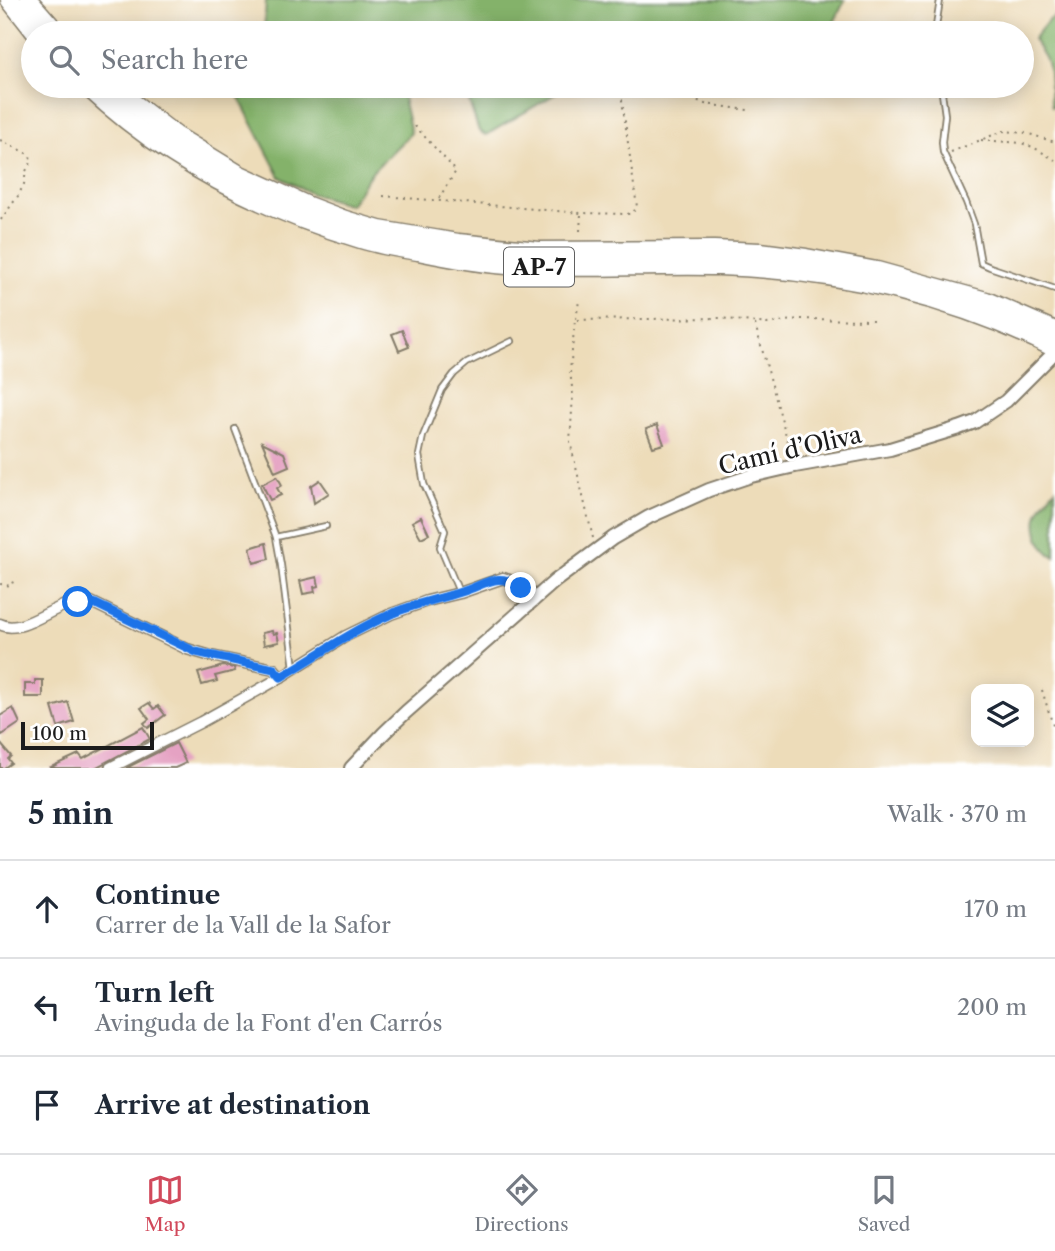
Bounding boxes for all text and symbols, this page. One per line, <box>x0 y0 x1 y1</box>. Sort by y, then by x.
search box <box>21 21 1034 98</box>
icon: search <box>45 41 83 79</box>
text: Search here <box>101 44 248 76</box>
road number: AP-7 <box>504 248 574 286</box>
street label: Camí d’Oliva <box>715 419 865 481</box>
route end <box>505 572 536 603</box>
route start <box>62 586 93 617</box>
map controls <box>971 684 1034 747</box>
button: layers <box>971 684 1034 747</box>
scale bar <box>21 719 154 751</box>
text: 100 m <box>32 722 87 745</box>
text: 5 min <box>28 795 113 832</box>
text: Walk · 370 m <box>887 800 1027 828</box>
text: Continue <box>95 879 220 911</box>
icon: ahead <box>28 890 66 928</box>
text: 170 m <box>964 895 1027 923</box>
text: Carrer de la Vall de la Safor <box>95 911 391 939</box>
text: Turn left <box>95 977 214 1009</box>
icon: left <box>28 988 66 1026</box>
text: 200 m <box>957 993 1027 1021</box>
text: Avinguda de la Font d'en Carrós <box>95 1009 442 1037</box>
icon: arrive <box>28 1086 66 1124</box>
text: Arrive at destination <box>95 1089 370 1121</box>
tab: Map <box>145 1171 185 1236</box>
tab: Directions <box>475 1171 568 1236</box>
tab: Saved <box>858 1171 910 1236</box>

